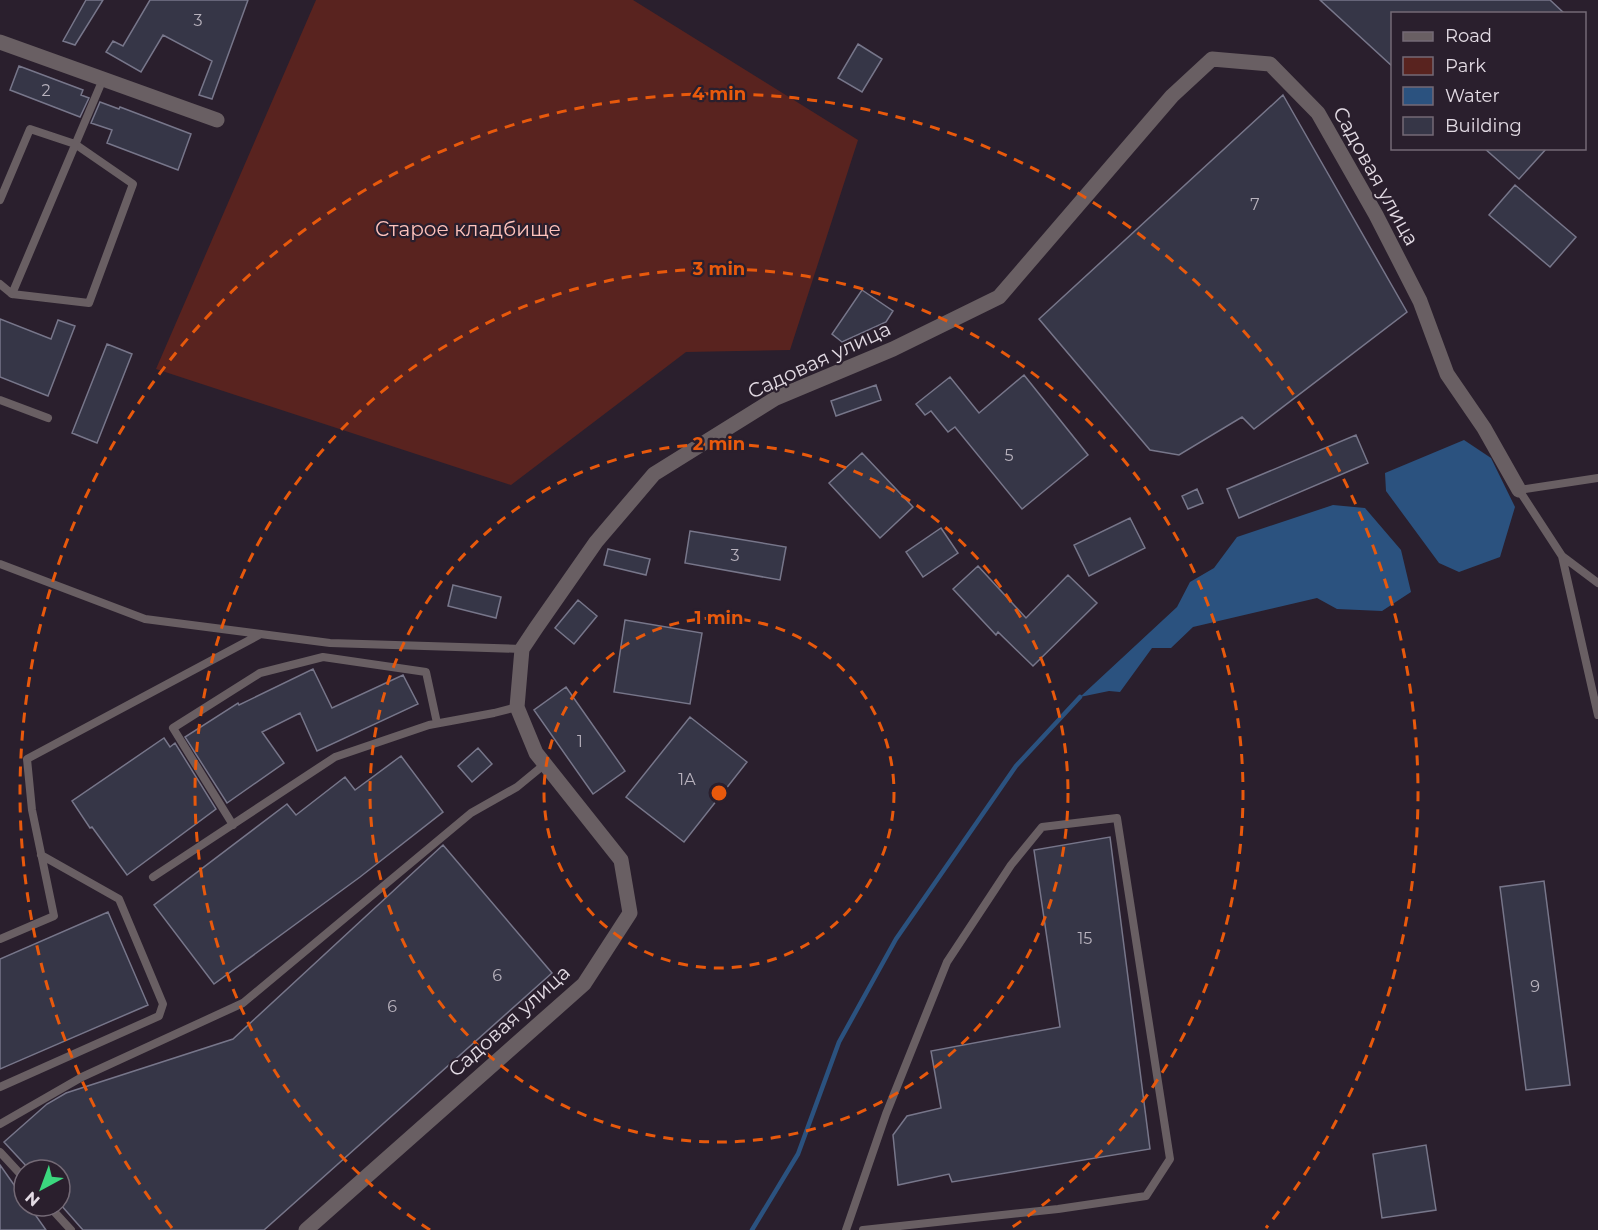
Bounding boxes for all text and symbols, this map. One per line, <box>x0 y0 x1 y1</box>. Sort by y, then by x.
house number: 3 <box>193 11 203 30</box>
legend <box>1391 12 1586 150</box>
text: Road <box>1445 25 1492 47</box>
text: Park <box>1445 55 1486 77</box>
house number: 2 <box>41 81 51 100</box>
text: 4 min <box>692 83 746 105</box>
text: Water <box>1445 85 1500 107</box>
street label: Садовая улица <box>1328 102 1424 250</box>
text: Building <box>1445 115 1522 137</box>
house number: 7 <box>1250 195 1260 214</box>
park label: Старое кладбище <box>375 217 561 241</box>
text: 3 min <box>692 258 745 280</box>
street label: Садовая улица <box>744 316 894 404</box>
text: 2 min <box>693 433 745 455</box>
house number: 5 <box>1004 446 1014 465</box>
house number: 3 <box>730 546 740 565</box>
text: 1 min <box>695 607 743 629</box>
house number: 1 <box>577 732 583 751</box>
house number: 1А <box>678 770 696 789</box>
centre of rings <box>709 783 729 803</box>
house number: 15 <box>1078 929 1092 948</box>
street label: Садовая улица <box>443 960 575 1082</box>
house number: 6 <box>492 966 502 985</box>
house number: 9 <box>1530 977 1540 996</box>
house number: 6 <box>387 997 397 1016</box>
north arrow <box>12 1158 72 1218</box>
text: N <box>21 1188 44 1210</box>

